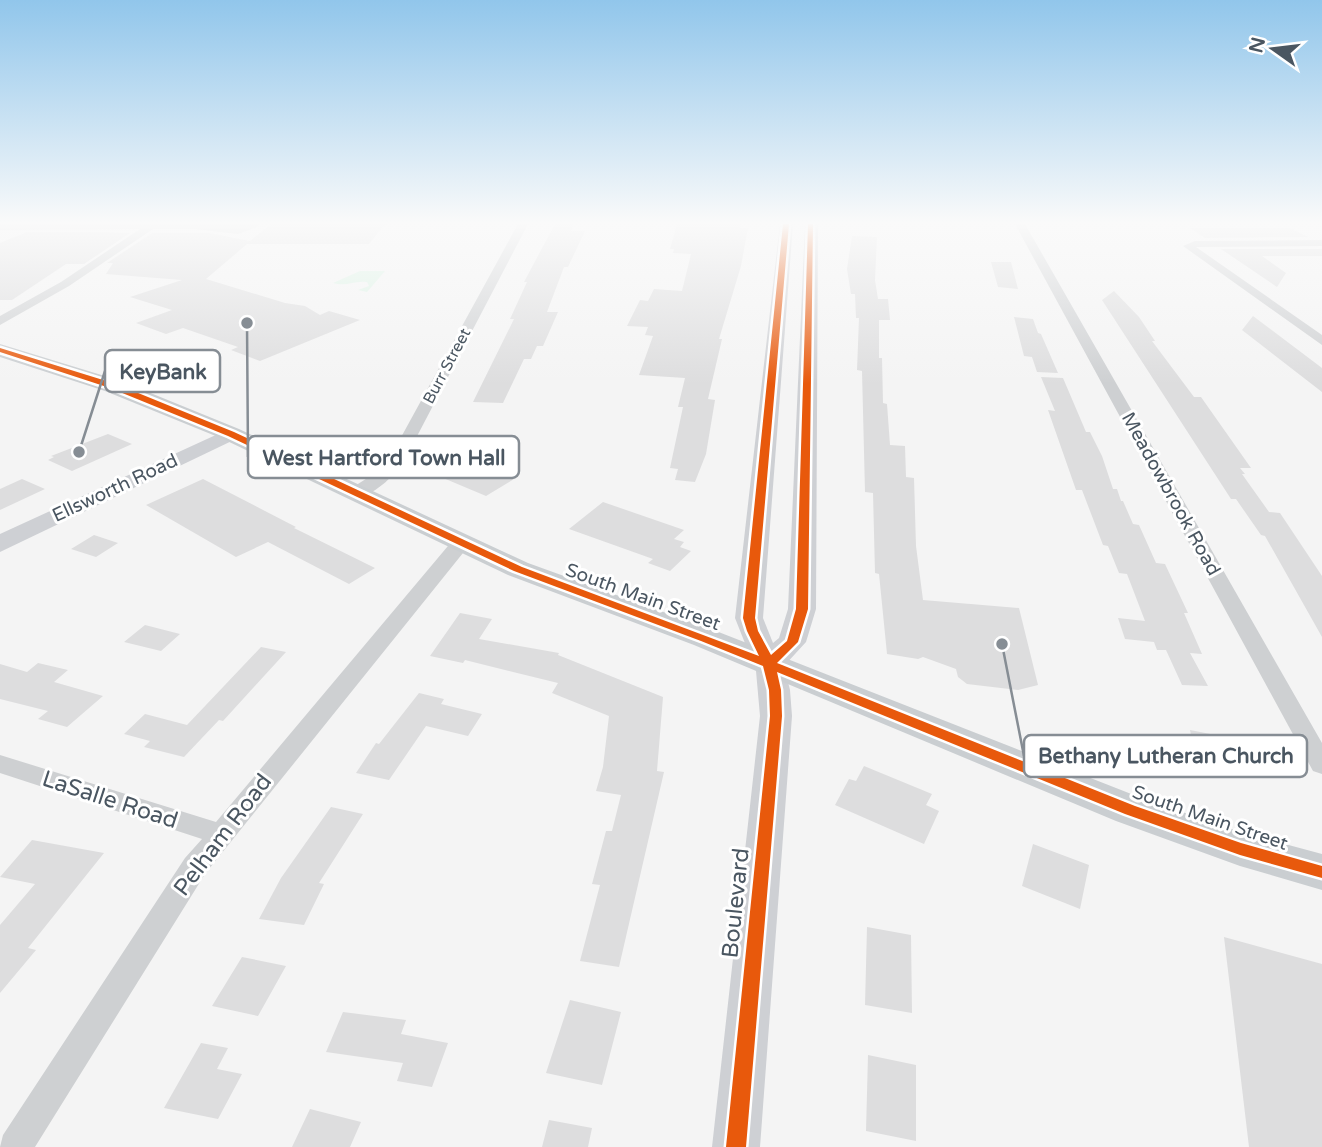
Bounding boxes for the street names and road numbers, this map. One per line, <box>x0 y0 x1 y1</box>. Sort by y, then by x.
street label: Burr Street <box>419 325 475 407</box>
street label: Meadowbrook Road <box>1117 409 1225 579</box>
street label: Ellsworth Road <box>49 449 181 527</box>
street label: South Main Street <box>563 559 723 635</box>
street label: LaSalle Road <box>39 765 181 835</box>
street label: Pelham Road <box>168 768 278 902</box>
street label: South Main Street <box>1129 781 1291 855</box>
street label: Boulevard <box>716 847 756 959</box>

